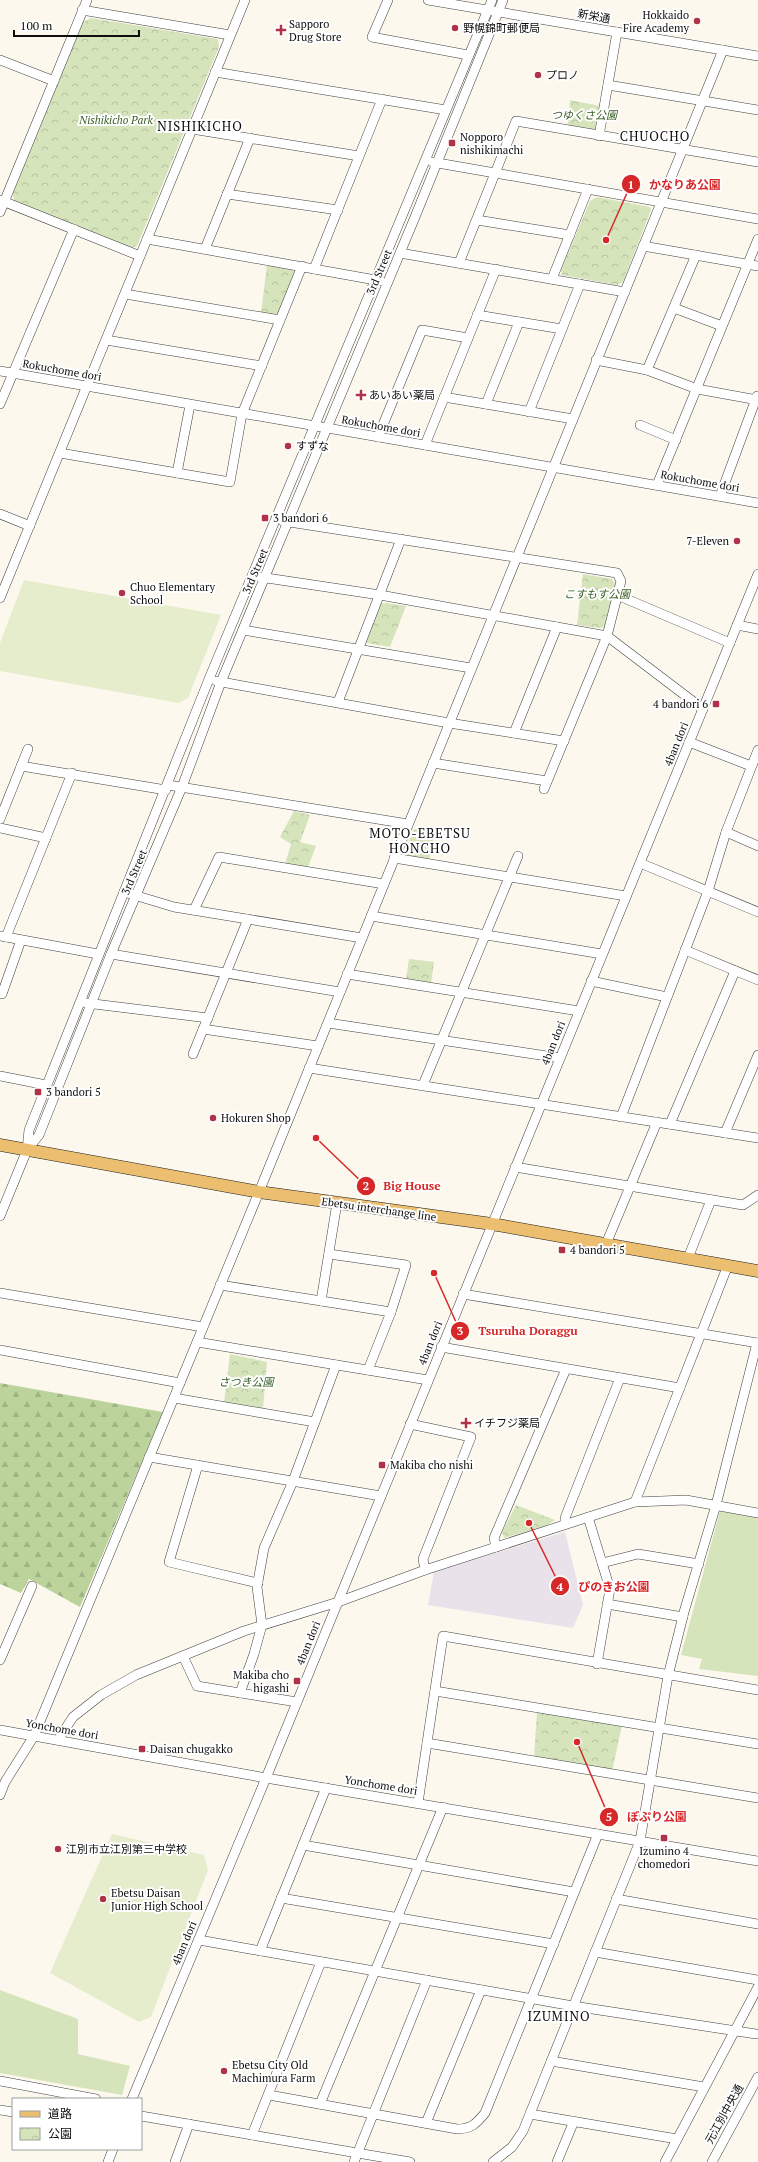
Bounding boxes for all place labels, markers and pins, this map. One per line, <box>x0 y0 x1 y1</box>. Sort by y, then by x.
place label: Hokkaido Fire Academy <box>623 8 689 35</box>
marker: Hokkaido Fire Academy <box>692 16 702 26</box>
place label: Sapporo Drug Store <box>289 17 342 44</box>
place label: 野幌錦町郵便局 <box>463 21 540 35</box>
marker: 野幌錦町郵便局 <box>450 23 460 33</box>
marker: Sapporo Drug Store <box>276 25 286 35</box>
place label: プロノ <box>546 68 579 82</box>
marker: プロノ <box>533 70 543 80</box>
place label: Nopporo nishikimachi <box>460 130 523 157</box>
marker: Nopporo nishikimachi <box>447 138 457 148</box>
callout: かなりあ公園 <box>621 172 729 196</box>
place label: あいあい薬局 <box>369 388 435 402</box>
marker: あいあい薬局 <box>356 390 366 400</box>
place label: すずな <box>296 439 329 453</box>
marker: すずな <box>283 441 293 451</box>
place label: 3 bandori 6 <box>273 511 328 525</box>
marker: 3 bandori 6 <box>260 513 270 523</box>
place label: 7-Eleven <box>687 534 729 548</box>
marker: 7-Eleven <box>732 536 742 546</box>
place label: Chuo Elementary School <box>130 580 215 607</box>
marker: Chuo Elementary School <box>117 588 127 598</box>
place label: 4 bandori 6 <box>653 697 708 711</box>
marker: 4 bandori 6 <box>711 699 721 709</box>
place label: 3 bandori 5 <box>46 1085 101 1099</box>
marker: 3 bandori 5 <box>33 1087 43 1097</box>
place label: Hokuren Shop <box>221 1111 291 1125</box>
marker: Hokuren Shop <box>208 1113 218 1123</box>
callout: Big House <box>356 1174 449 1198</box>
place label: 4 bandori 5 <box>570 1243 625 1257</box>
marker: 4 bandori 5 <box>557 1245 567 1255</box>
callout: Tsuruha Doraggu <box>450 1319 586 1343</box>
place label: イチフジ薬局 <box>474 1416 540 1430</box>
marker: イチフジ薬局 <box>461 1418 471 1428</box>
place label: Makiba cho nishi <box>390 1458 473 1472</box>
marker: Makiba cho nishi <box>377 1460 387 1470</box>
callout: ぴのきお公園 <box>550 1574 658 1598</box>
place label: Makiba cho higashi <box>233 1668 289 1695</box>
marker: Makiba cho higashi <box>292 1676 302 1686</box>
place label: Daisan chugakko <box>150 1742 233 1756</box>
marker: Daisan chugakko <box>137 1744 147 1754</box>
callout: ぽぷり公園 <box>599 1805 695 1829</box>
marker: Izumino 4 chomedori <box>659 1833 669 1843</box>
place label: 江別市立江別第三中学校 <box>66 1842 187 1856</box>
marker: 江別市立江別第三中学校 <box>53 1844 63 1854</box>
place label: Izumino 4 chomedori <box>638 1844 690 1871</box>
place label: Ebetsu Daisan Junior High School <box>111 1886 203 1913</box>
marker: Ebetsu Daisan Junior High School <box>98 1894 108 1904</box>
place label: Ebetsu City Old Machimura Farm <box>232 2058 316 2085</box>
marker: Ebetsu City Old Machimura Farm <box>219 2066 229 2076</box>

